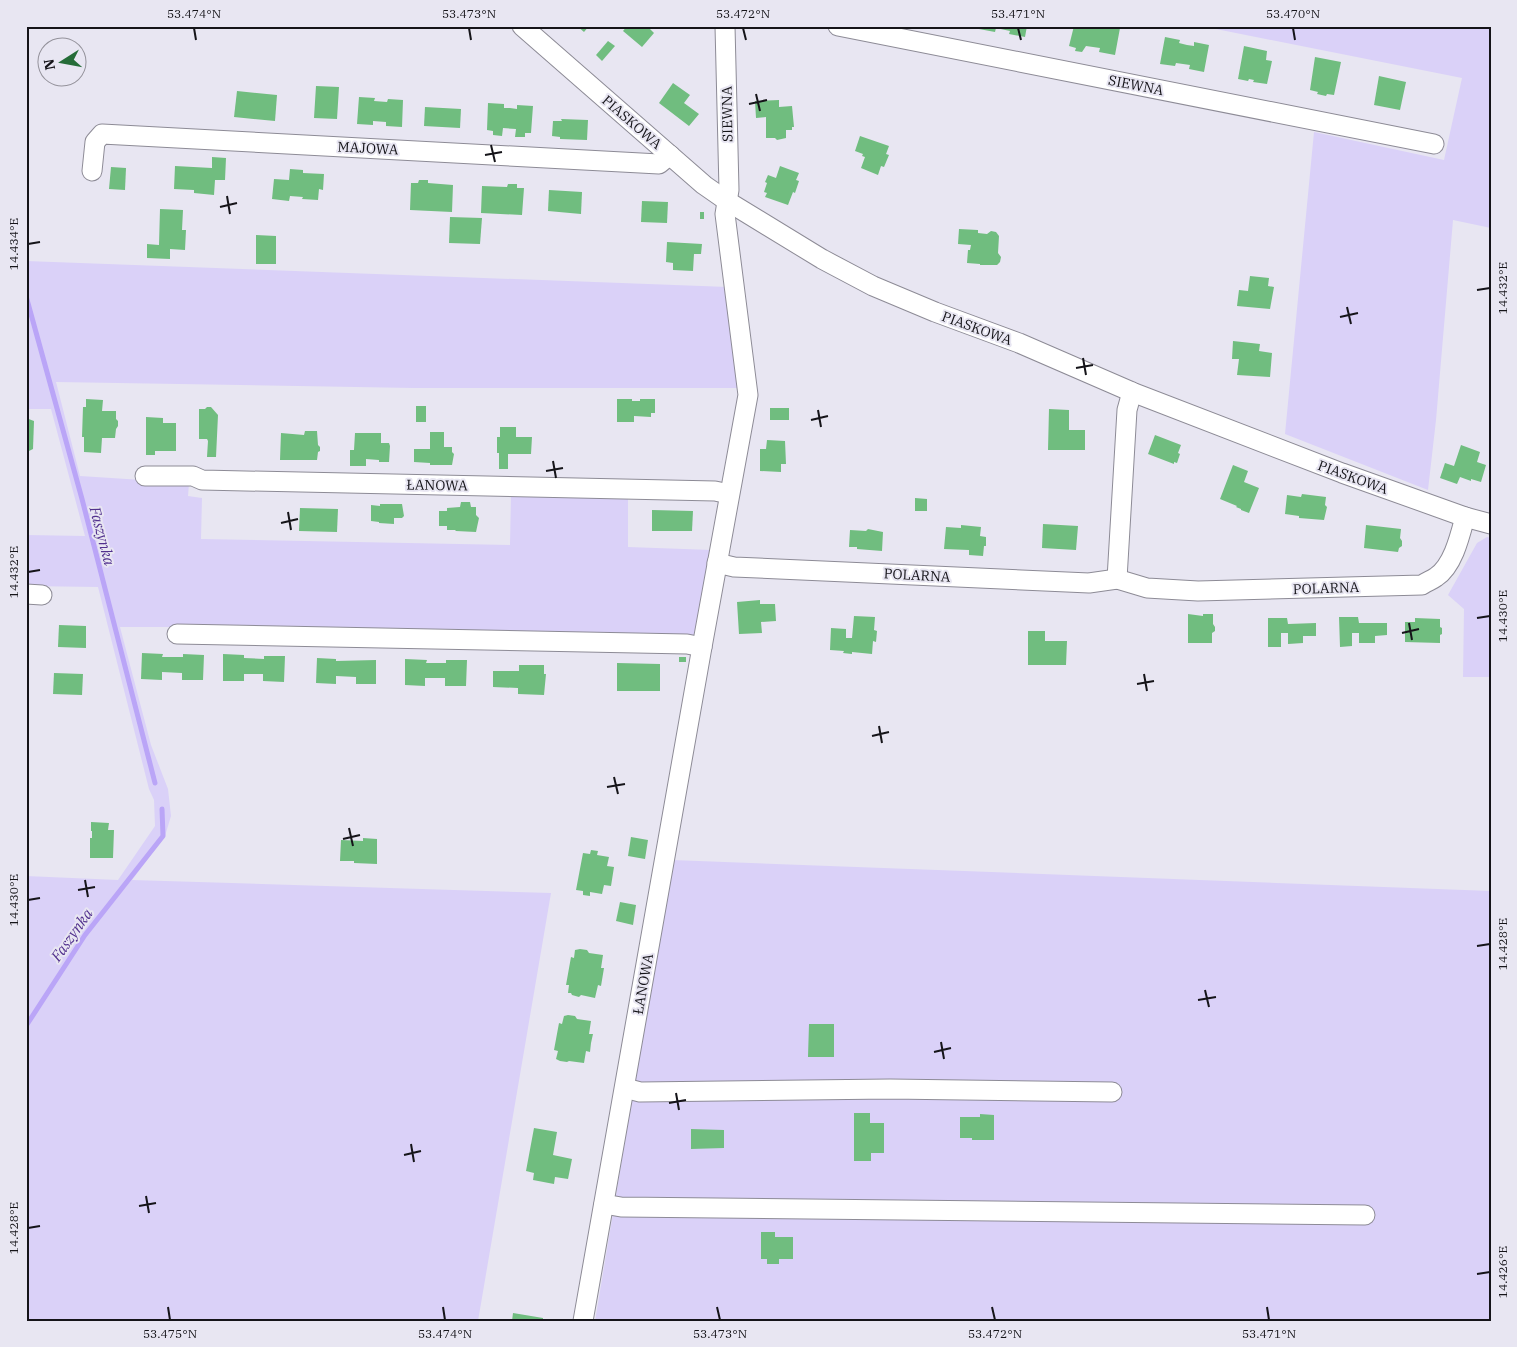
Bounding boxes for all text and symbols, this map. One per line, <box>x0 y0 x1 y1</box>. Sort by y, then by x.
text: 53.474°N <box>167 6 221 21</box>
text: 53.473°N <box>442 6 496 21</box>
text: 53.472°N <box>716 6 770 21</box>
text: 53.471°N <box>991 6 1045 21</box>
text: 53.470°N <box>1266 6 1320 21</box>
north arrow <box>38 38 88 88</box>
text: N <box>39 57 59 72</box>
street label: SIEWNA <box>1107 71 1166 99</box>
street label: SIEWNA <box>718 85 736 142</box>
street label: PIASKOWA <box>598 91 666 153</box>
street label: MAJOWA <box>337 137 399 159</box>
text: 14.434°E <box>6 218 21 270</box>
text: 14.432°E <box>1495 262 1510 314</box>
street label: PIASKOWA <box>939 307 1015 349</box>
street label: PIASKOWA <box>1315 456 1391 498</box>
street label: ŁANOWA <box>406 475 468 495</box>
water label: Faszynka <box>85 503 120 568</box>
text: 14.432°E <box>6 546 21 598</box>
street label: POLARNA <box>883 564 951 586</box>
street label: POLARNA <box>1292 578 1360 598</box>
text: 14.430°E <box>1495 590 1510 642</box>
text: 14.430°E <box>6 874 21 926</box>
water label: Faszynka <box>46 904 97 966</box>
text: 14.428°E <box>1495 918 1510 970</box>
street label: ŁANOWA <box>629 952 657 1016</box>
text: 14.428°E <box>6 1202 21 1254</box>
text: 14.426°E <box>1495 1246 1510 1298</box>
text: 53.475°N <box>143 1326 197 1341</box>
text: 53.474°N <box>418 1326 472 1341</box>
text: 53.473°N <box>693 1326 747 1341</box>
text: 53.472°N <box>968 1326 1022 1341</box>
text: 53.471°N <box>1242 1326 1296 1341</box>

